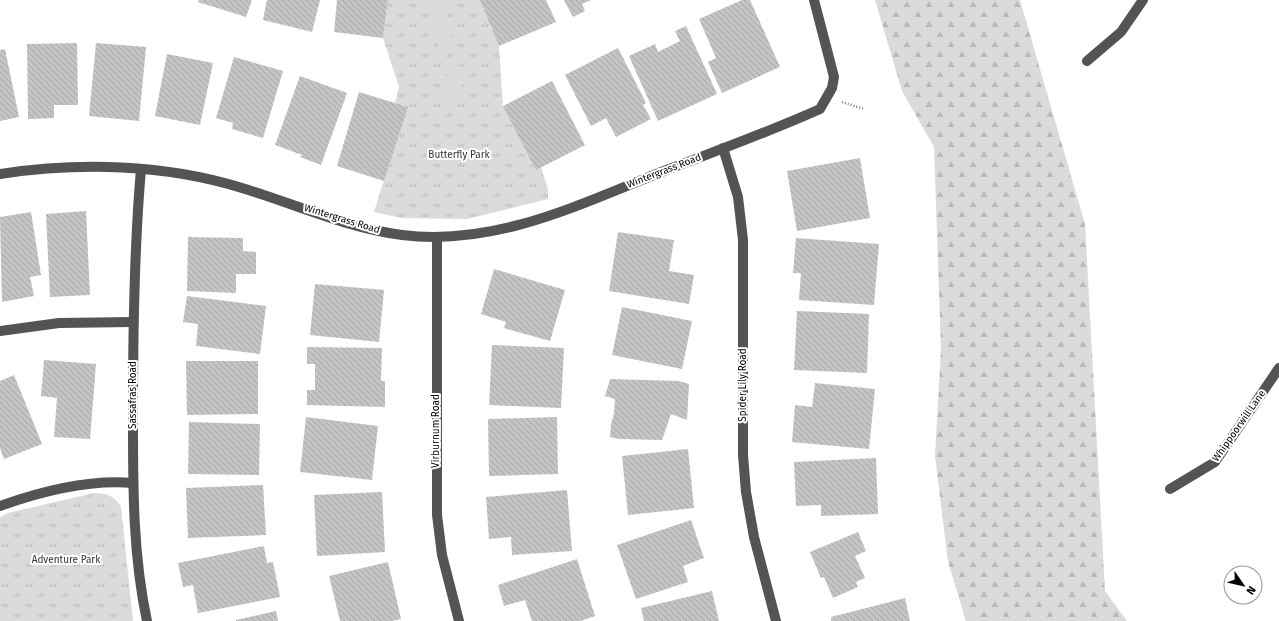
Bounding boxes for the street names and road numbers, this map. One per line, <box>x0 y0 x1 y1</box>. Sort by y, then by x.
street label: Wintergrass Road <box>625 151 703 191</box>
street label: Wintergrass Road <box>303 202 381 236</box>
street label: Spider Lily Road <box>737 348 749 422</box>
street label: Sassafras Road <box>127 361 139 429</box>
street label: Whippoorwill Lane <box>1210 388 1268 464</box>
street label: Virburnum Road <box>430 394 442 468</box>

